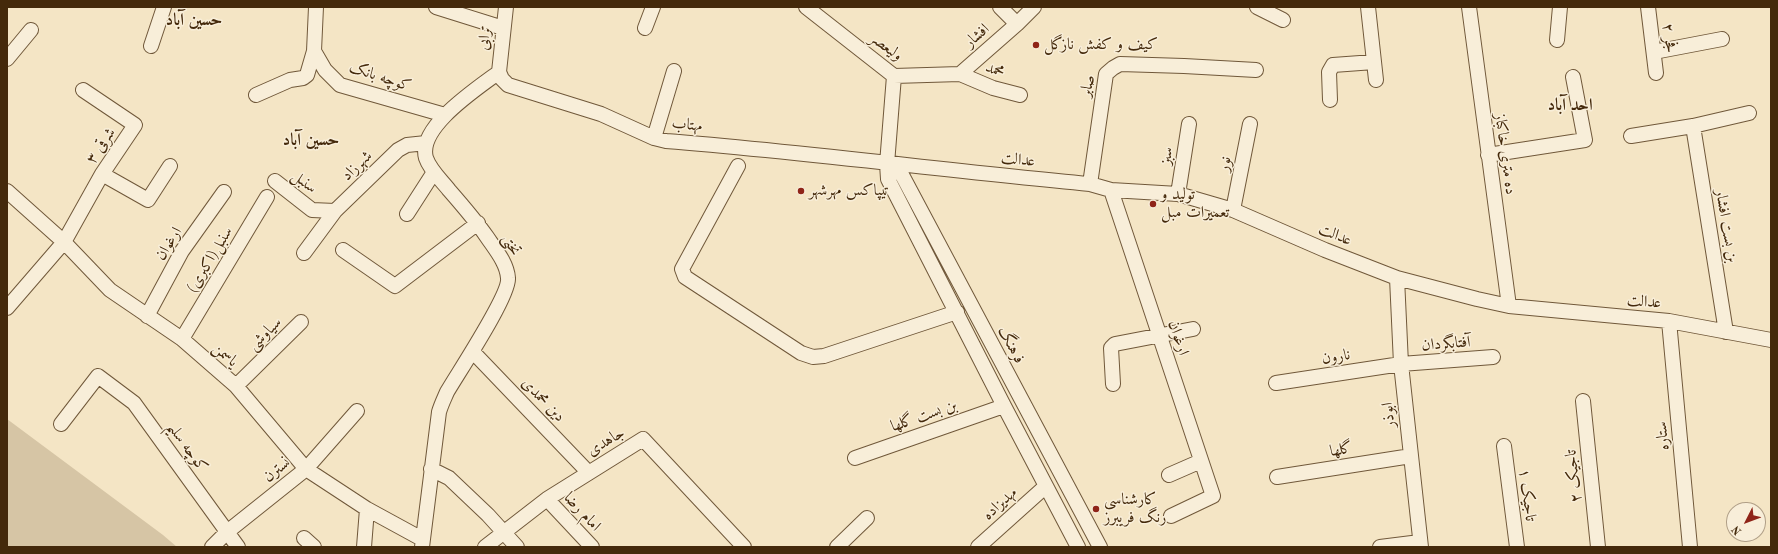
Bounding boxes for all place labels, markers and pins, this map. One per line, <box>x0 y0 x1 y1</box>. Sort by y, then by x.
place label: کیف و کفش نازگل <box>1044 35 1158 55</box>
marker: کیف و کفش نازگل <box>1031 40 1041 50</box>
place label: تیپاکس مهرشهر <box>809 181 889 201</box>
place label: تولید و تعمیرات مبل <box>1161 185 1229 223</box>
marker: تیپاکس مهرشهر <box>796 186 806 196</box>
marker: تولید و تعمیرات مبل <box>1148 199 1158 209</box>
place label: کارشناسی رنگ فریبرز <box>1104 490 1166 528</box>
marker: کارشناسی رنگ فریبرز <box>1091 504 1101 514</box>

